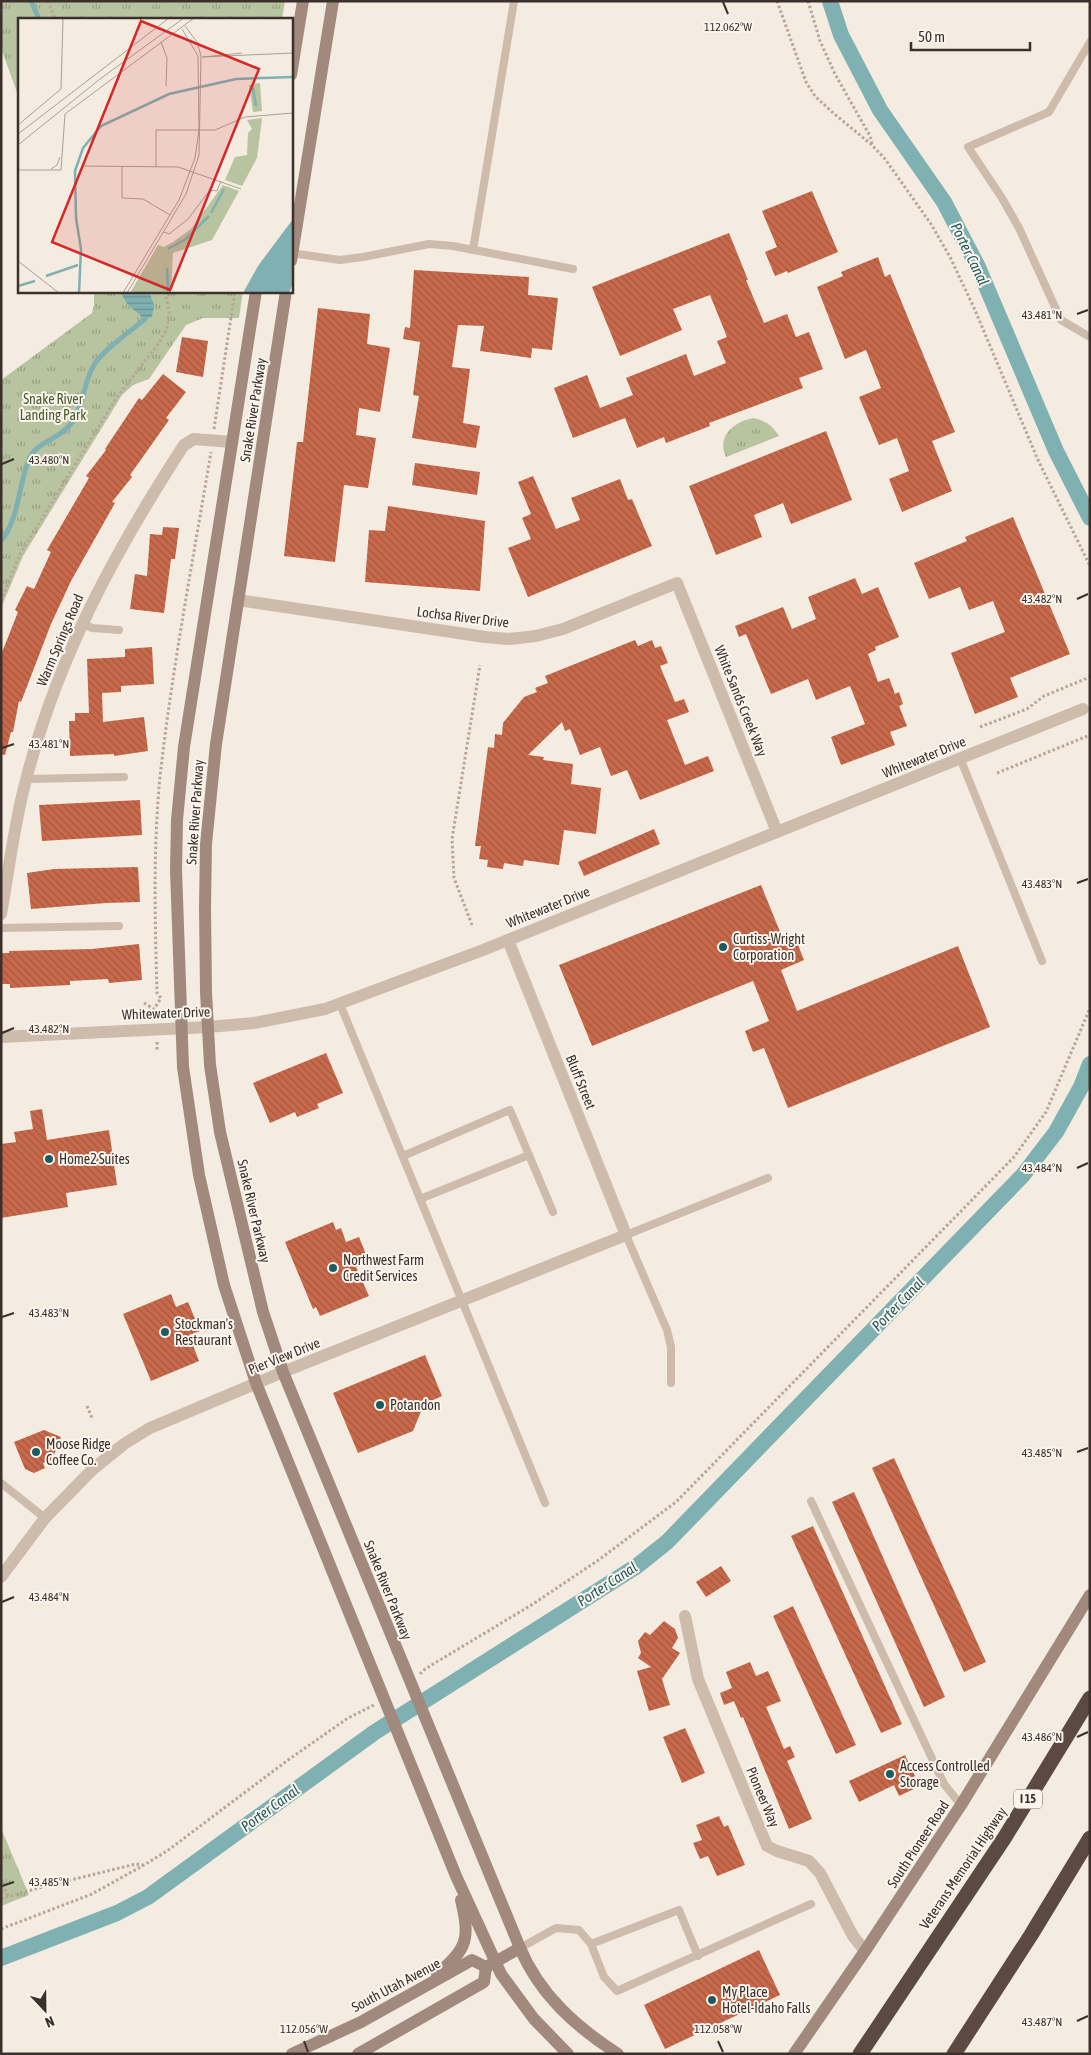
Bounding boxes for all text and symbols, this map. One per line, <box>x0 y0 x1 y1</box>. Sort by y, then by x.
inset map <box>18 18 292 292</box>
text: 112.062°W <box>704 20 752 34</box>
scale bar <box>911 20 1030 52</box>
text: 50 m <box>918 28 945 45</box>
water label: Porter Canal <box>947 220 993 288</box>
text: 43.481°N <box>1022 308 1062 322</box>
street label: Snake River Parkway <box>237 356 269 463</box>
park label: Snake River Landing Park <box>20 391 86 423</box>
text: 43.480°N <box>29 453 69 467</box>
street label: Warm Springs Road <box>33 591 87 689</box>
text: 43.482°N <box>1022 592 1062 606</box>
street label: Lochsa River Drive <box>416 603 510 631</box>
street label: White Sands Creek Way <box>711 643 771 759</box>
street label: Whitewater Drive <box>880 733 968 781</box>
text: 43.481°N <box>29 737 69 751</box>
street label: Snake River Parkway <box>183 759 207 865</box>
text: 43.483°N <box>1022 877 1062 891</box>
street label: Whitewater Drive <box>504 883 592 931</box>
place label: Curtiss-Wright Corporation <box>733 931 805 963</box>
marker: Curtiss-Wright Corporation <box>717 941 729 953</box>
street label: Whitewater Drive <box>122 1003 210 1023</box>
text: 43.482°N <box>29 1022 69 1036</box>
street label: Bluff Street <box>563 1052 599 1112</box>
place label: Home2 Suites <box>59 1151 130 1167</box>
marker: Home2 Suites <box>43 1153 55 1165</box>
street label: Snake River Parkway <box>234 1158 274 1264</box>
text: 43.484°N <box>1022 1161 1062 1175</box>
place label: Northwest Farm Credit Services <box>343 1252 424 1284</box>
marker: Northwest Farm Credit Services <box>327 1262 339 1274</box>
water label: Porter Canal <box>868 1274 928 1334</box>
text: 43.483°N <box>29 1306 69 1320</box>
place label: Stockman's Restaurant <box>175 1316 233 1348</box>
marker: Stockman's Restaurant <box>159 1326 171 1338</box>
street label: Pier View Drive <box>246 1334 322 1378</box>
place label: Potandon <box>390 1397 441 1413</box>
marker: Potandon <box>374 1399 386 1411</box>
place label: Moose Ridge Coffee Co. <box>46 1436 111 1468</box>
marker: Moose Ridge Coffee Co. <box>30 1446 42 1458</box>
text: 43.485°N <box>1022 1446 1062 1460</box>
street label: Snake River Parkway <box>361 1538 415 1642</box>
water label: Porter Canal <box>574 1558 640 1610</box>
text: 43.484°N <box>29 1590 69 1604</box>
text: 43.486°N <box>1022 1730 1062 1744</box>
place label: Access Controlled Storage <box>900 1758 990 1790</box>
street label: Pioneer Way <box>743 1764 783 1830</box>
marker: Access Controlled Storage <box>884 1768 896 1780</box>
water label: Porter Canal <box>238 1781 302 1835</box>
road number: I 15 <box>1014 1790 1042 1808</box>
street label: South Pioneer Road <box>884 1797 952 1891</box>
street label: Veterans Memorial Highway <box>916 1804 1010 1932</box>
text: 43.485°N <box>29 1875 69 1889</box>
street label: South Utah Avenue <box>349 1955 443 2015</box>
place label: My Place Hotel-Idaho Falls <box>722 1984 810 2016</box>
north arrow <box>20 1985 70 2035</box>
marker: My Place Hotel-Idaho Falls <box>706 1994 718 2006</box>
text: N <box>43 2013 57 2031</box>
text: 43.487°N <box>1022 2015 1062 2029</box>
text: 112.056°W <box>280 2022 328 2036</box>
text: 112.058°W <box>694 2022 742 2036</box>

